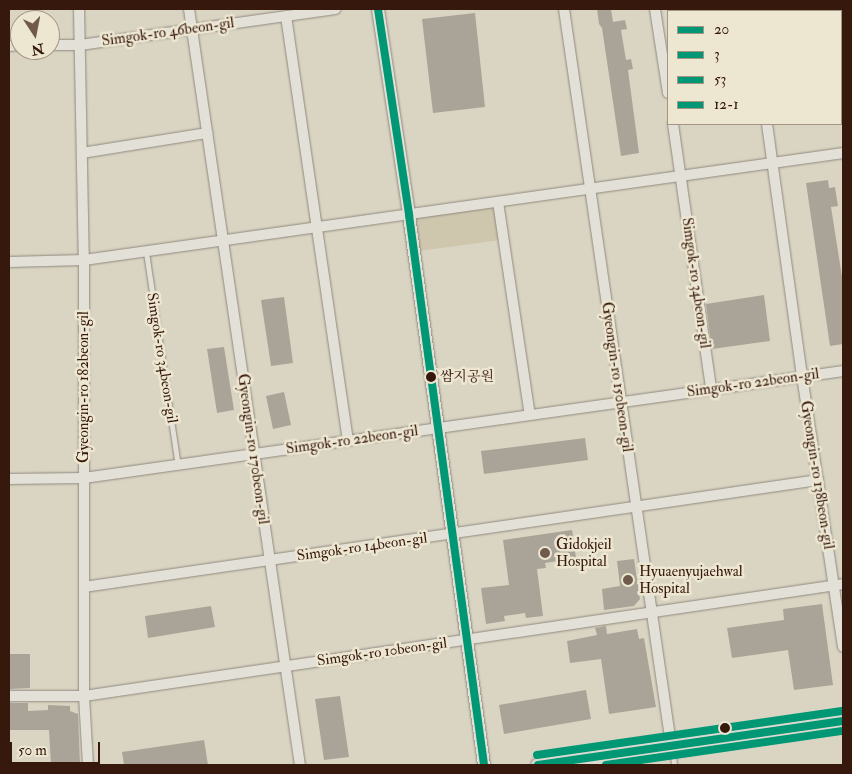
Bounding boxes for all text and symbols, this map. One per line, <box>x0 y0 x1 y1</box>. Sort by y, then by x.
north arrow <box>10 10 60 60</box>
legend <box>667 10 842 125</box>
street label: Simgok-ro 46beon-gil <box>101 14 235 50</box>
text: 20 <box>714 20 729 39</box>
text: N <box>30 40 46 59</box>
text: 3 <box>714 45 720 64</box>
text: 53 <box>714 70 726 89</box>
text: 12-1 <box>714 95 739 114</box>
street label: Simgok-ro 34beon-gil <box>678 216 714 350</box>
street label: Simgok-ro 34beon-gil <box>143 291 181 425</box>
street label: Gyeongin-ro 150beon-gil <box>598 301 636 453</box>
street label: Gyeongin-ro 182beon-gil <box>75 311 93 463</box>
street label: Simgok-ro 22beon-gil <box>686 365 820 401</box>
place label: 쌈지공원 <box>440 369 494 385</box>
marker: 쌈지공원 <box>426 372 436 382</box>
street label: Gyeongin-ro 170beon-gil <box>234 373 272 525</box>
street label: Gyeongin-ro 138beon-gil <box>796 400 838 550</box>
street label: Simgok-ro 22beon-gil <box>285 422 419 458</box>
street label: Simgok-ro 14beon-gil <box>296 529 428 565</box>
place label: Gidokjeil Hospital <box>556 535 612 570</box>
marker: Gidokjeil Hospital <box>538 546 552 560</box>
place label: Hyuaenyujaehwal Hospital <box>639 562 743 597</box>
marker: Hyuaenyujaehwal Hospital <box>621 573 635 587</box>
street label: Simgok-ro 10beon-gil <box>316 634 448 670</box>
unlabelled marker <box>720 723 730 733</box>
scale bar <box>12 732 102 764</box>
text: 50 m <box>18 741 47 760</box>

